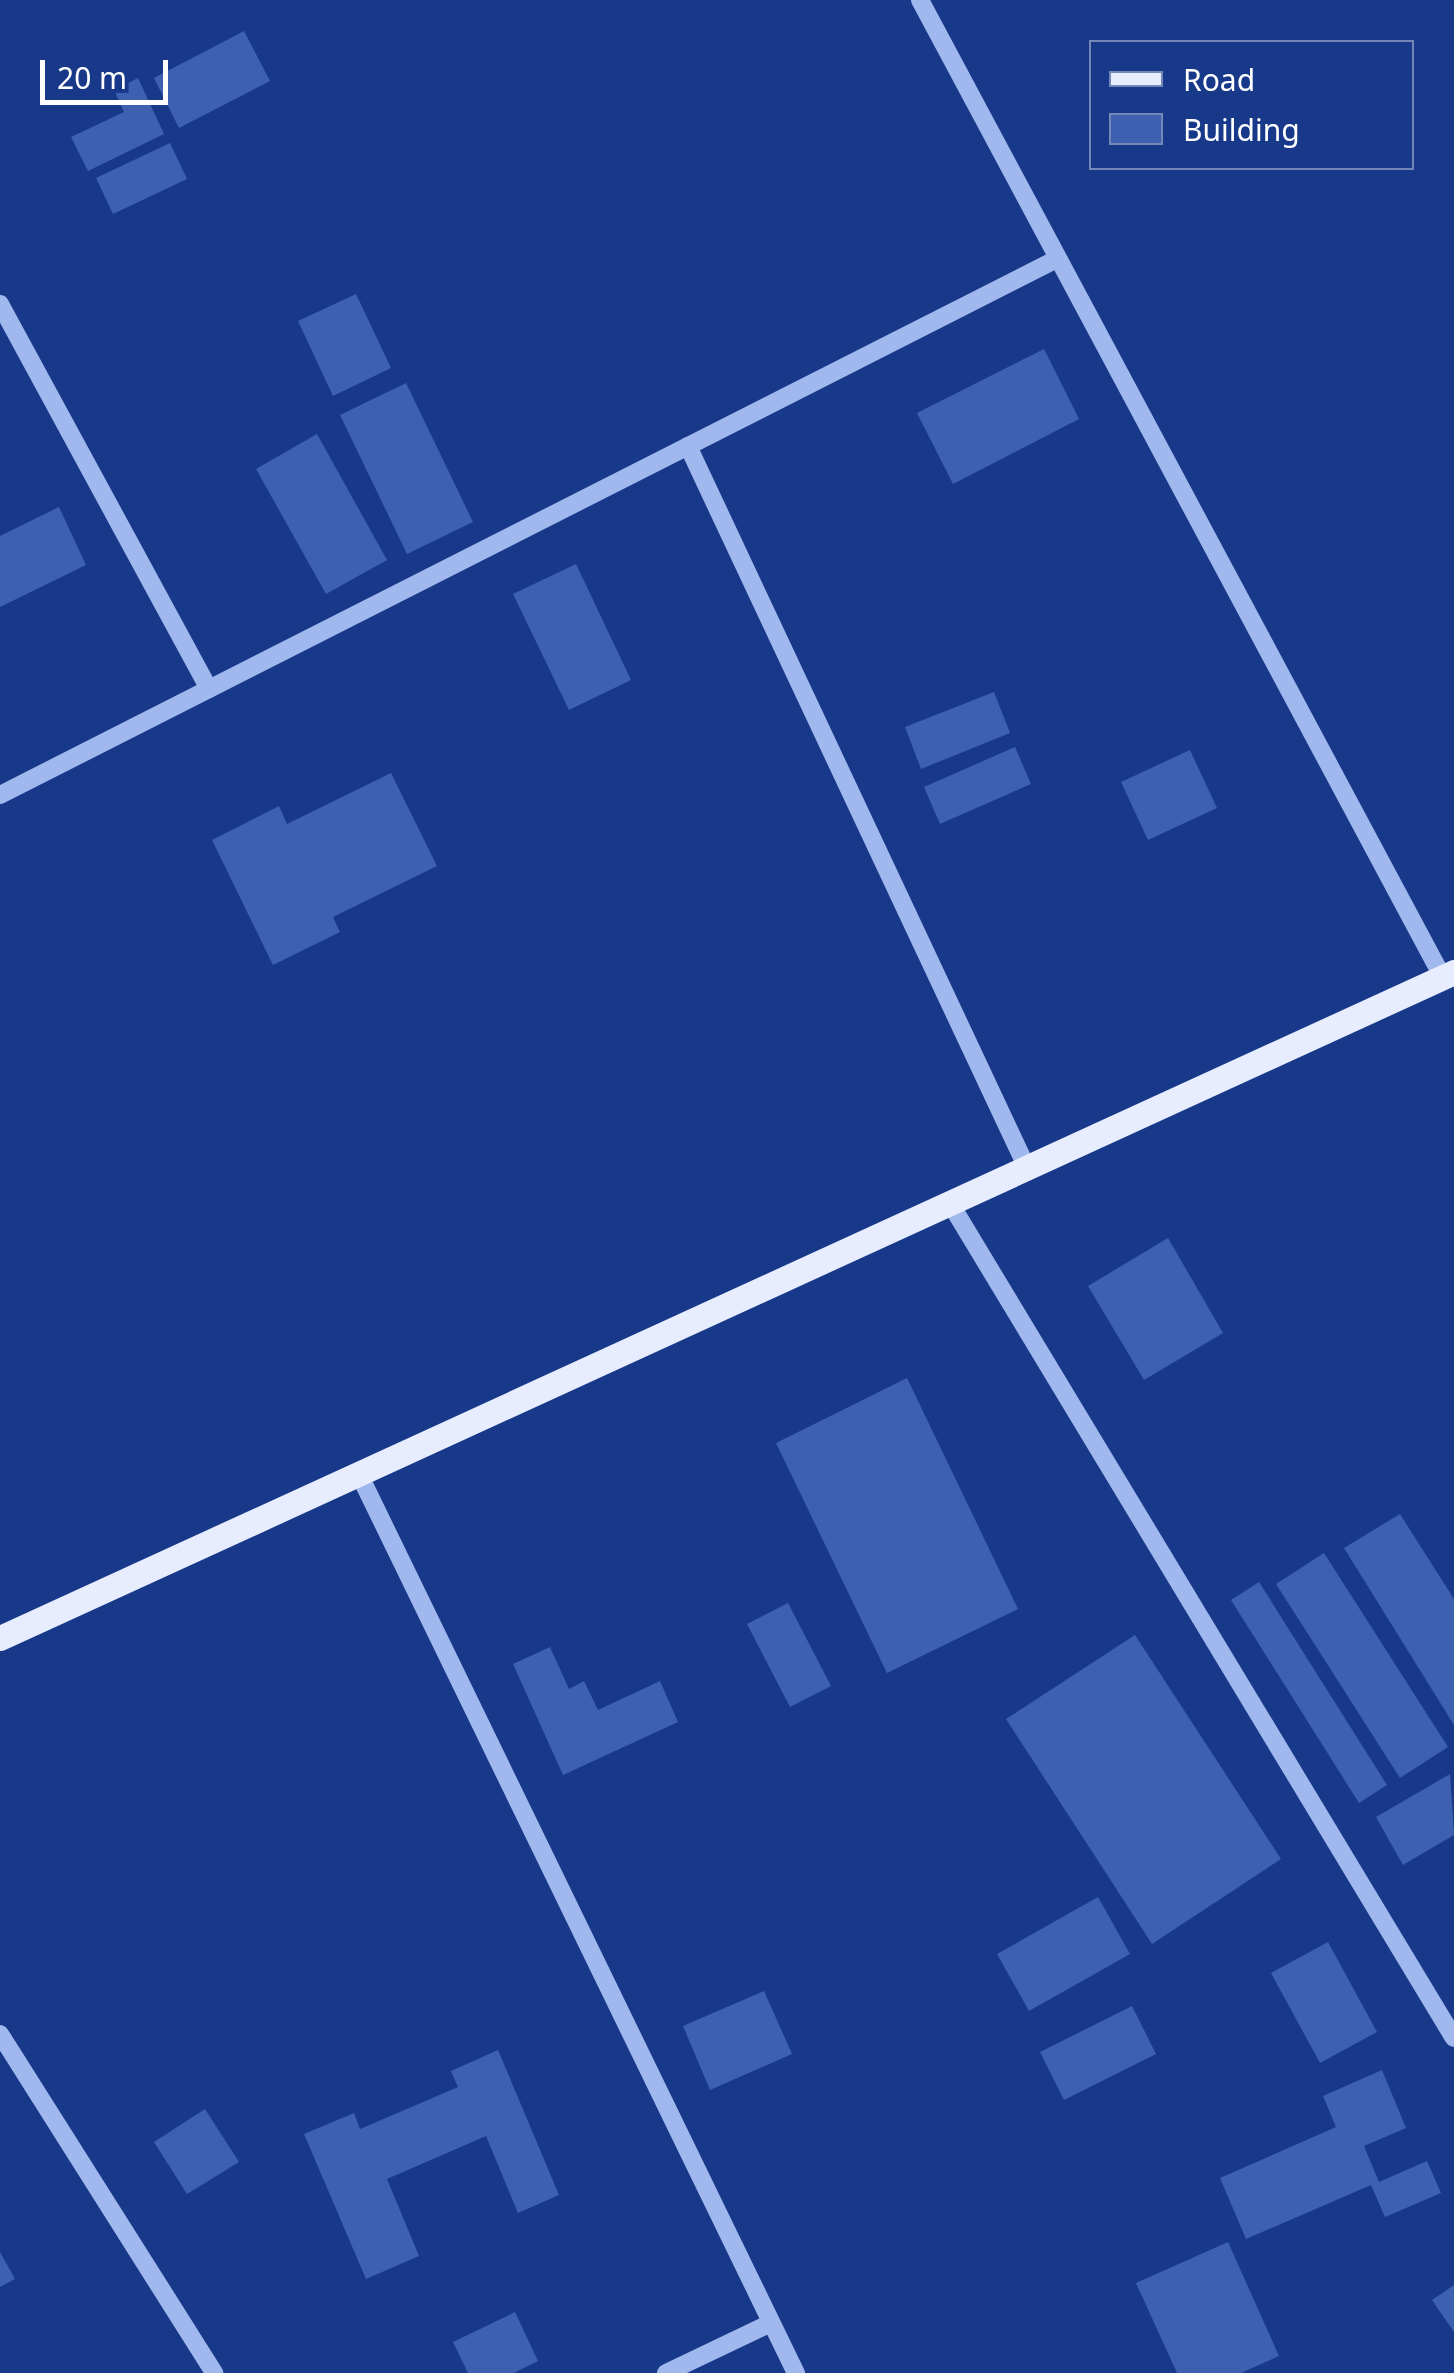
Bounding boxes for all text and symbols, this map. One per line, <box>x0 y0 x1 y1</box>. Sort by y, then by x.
scale bar <box>45 40 172 102</box>
legend <box>1089 40 1414 170</box>
text: 20 m <box>57 57 127 98</box>
text: Road <box>1183 59 1255 100</box>
text: Building <box>1183 109 1300 150</box>

